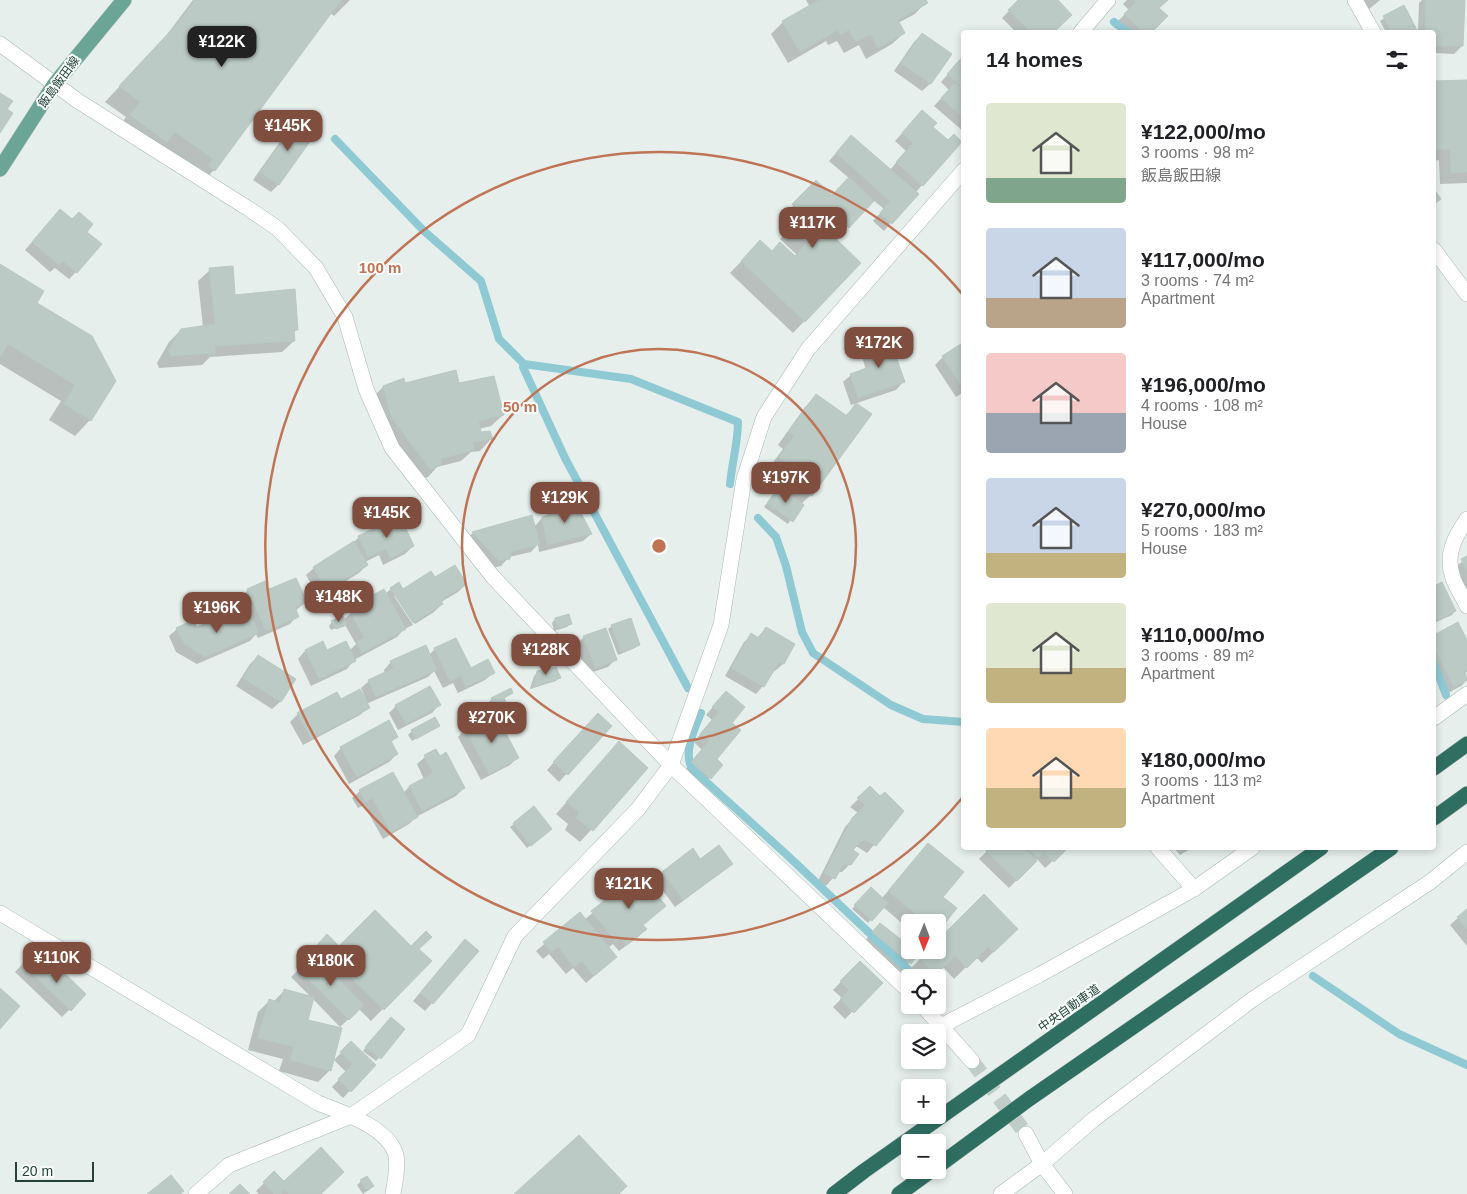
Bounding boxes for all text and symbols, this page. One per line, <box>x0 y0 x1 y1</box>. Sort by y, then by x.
pin: ¥122K <box>187 26 257 68</box>
text: ¥122K <box>198 33 246 50</box>
icon: filters <box>1383 46 1411 74</box>
text: 14 homes <box>986 48 1083 71</box>
street label: 飯島飯田線 <box>36 54 82 110</box>
pin: ¥145K <box>253 110 323 152</box>
text: ¥145K <box>264 117 312 134</box>
text: ¥122,000/mo <box>1141 120 1266 143</box>
icon: home <box>1026 123 1086 183</box>
text: 3 rooms · 98 m² <box>1141 144 1254 161</box>
text: 飯島飯田線 <box>1141 167 1221 184</box>
pin: ¥117K <box>778 206 848 249</box>
text: ¥117K <box>790 214 836 231</box>
icon: home <box>1026 248 1086 308</box>
text: ¥117,000/mo <box>1141 248 1265 271</box>
text: 100 m <box>359 259 401 276</box>
text: 3 rooms · 74 m² <box>1141 272 1254 289</box>
text: Apartment <box>1141 290 1215 307</box>
pin: ¥172K <box>844 326 914 369</box>
text: ¥172K <box>855 334 903 351</box>
icon: home <box>1026 373 1086 433</box>
text: ¥196,000/mo <box>1141 373 1266 396</box>
text: 4 rooms · 108 m² <box>1141 397 1263 414</box>
text: 50 m <box>503 398 537 415</box>
text: House <box>1141 415 1187 432</box>
pin: ¥197K <box>751 462 821 504</box>
text: ¥197K <box>762 469 810 486</box>
pin: ¥129K <box>530 482 600 524</box>
text: ¥129K <box>541 489 589 506</box>
pin: ¥145K <box>352 496 422 539</box>
icon: home <box>1026 498 1086 558</box>
text: ¥270,000/mo <box>1141 498 1266 521</box>
text: ¥145K <box>363 504 411 521</box>
text: 5 rooms · 183 m² <box>1141 522 1263 539</box>
centre of rings <box>650 537 668 555</box>
text: House <box>1141 540 1187 557</box>
pin: ¥148K <box>304 580 374 623</box>
text: ¥148K <box>315 588 363 605</box>
pin: ¥196K <box>182 592 252 634</box>
text: ¥196K <box>193 599 241 616</box>
icon: home <box>1026 623 1086 683</box>
text: ¥110,000/mo <box>1141 623 1265 646</box>
pin: ¥128K <box>511 634 581 676</box>
text: ¥128K <box>522 641 570 658</box>
text: 3 rooms · 89 m² <box>1141 647 1254 664</box>
text: Apartment <box>1141 665 1215 682</box>
pin: ¥270K <box>457 702 527 744</box>
text: ¥270K <box>468 709 516 726</box>
icon: home <box>1026 748 1086 808</box>
text: ¥180,000/mo <box>1141 748 1266 771</box>
text: 3 rooms · 113 m² <box>1141 772 1262 789</box>
text: Apartment <box>1141 790 1215 807</box>
pin: ¥121K <box>594 868 664 910</box>
text: ¥121K <box>605 875 653 892</box>
north arrow <box>901 914 946 959</box>
map controls <box>901 914 946 1179</box>
pin: ¥110K <box>22 942 92 984</box>
pin: ¥180K <box>296 944 366 987</box>
text: ¥110K <box>34 949 80 966</box>
text: ¥180K <box>307 952 355 969</box>
button: locate <box>901 969 946 1014</box>
street label: 中央自動車道 <box>1035 982 1103 1034</box>
button: layers <box>901 1024 946 1069</box>
button: + <box>901 1079 946 1124</box>
button: − <box>901 1134 946 1179</box>
scale bar <box>15 1159 94 1182</box>
text: 20 m <box>22 1163 53 1179</box>

